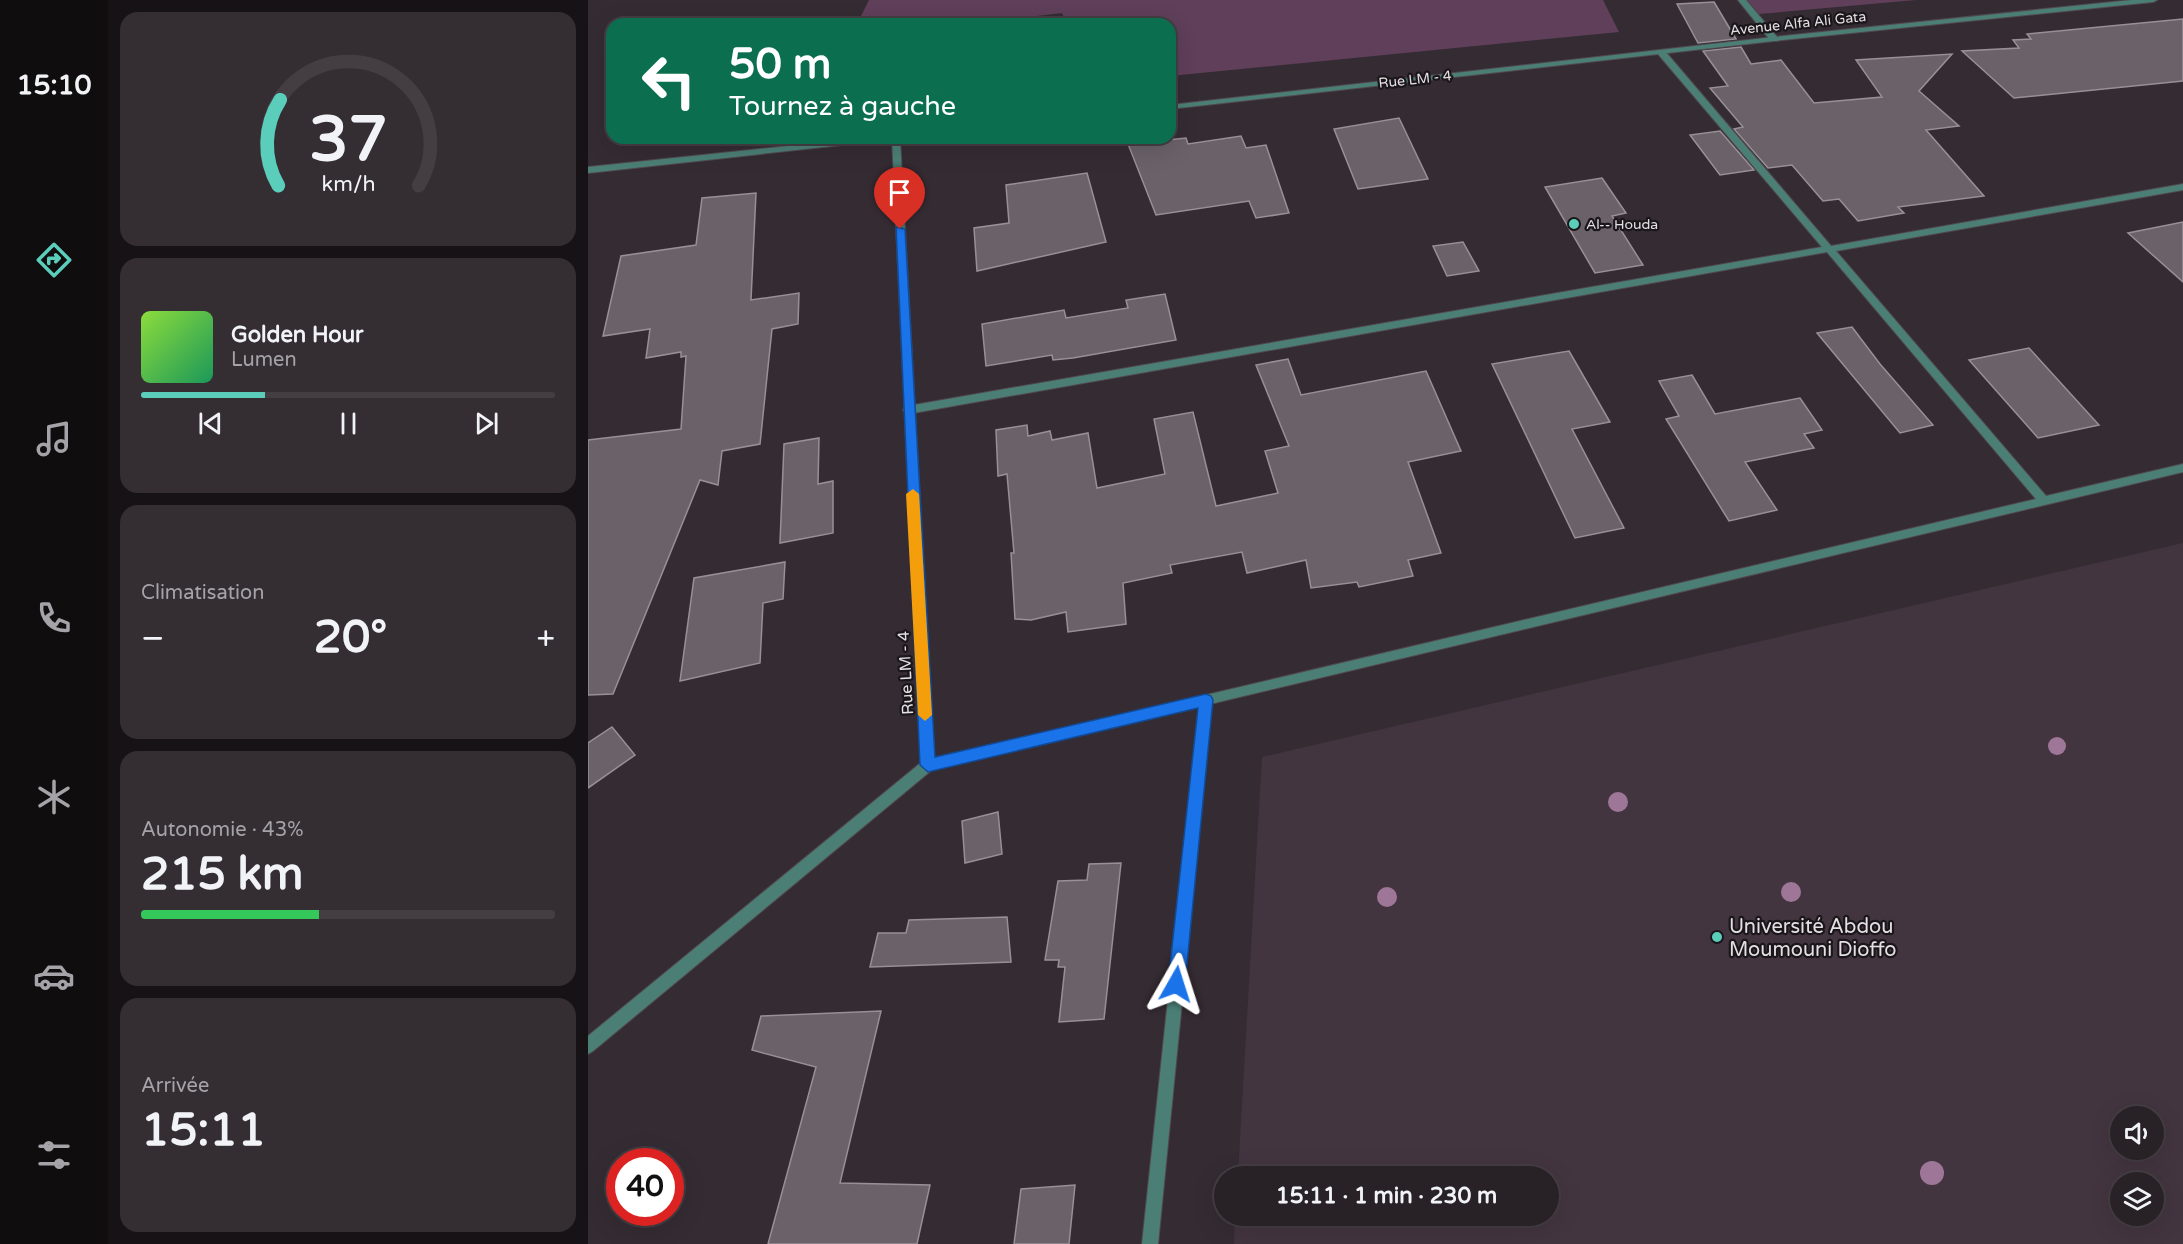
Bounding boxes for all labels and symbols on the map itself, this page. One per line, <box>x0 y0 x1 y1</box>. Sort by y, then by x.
street label: Avenue Alfa Ali Gata <box>1729 8 1867 39</box>
street label: Rue LM - 4 <box>1378 67 1453 92</box>
pin <box>874 167 925 229</box>
place label: Al-- Houda <box>1586 216 1658 233</box>
marker: Al-- Houda <box>1567 217 1581 231</box>
street label: Rue LM - 4 <box>894 631 918 715</box>
place label: Université Abdou Moumouni Dioffo <box>1729 915 1896 962</box>
marker: Université Abdou Moumouni Dioffo <box>1710 930 1724 944</box>
position arrow <box>1144 952 1208 1016</box>
speed limit sign: 40 <box>606 1148 684 1226</box>

